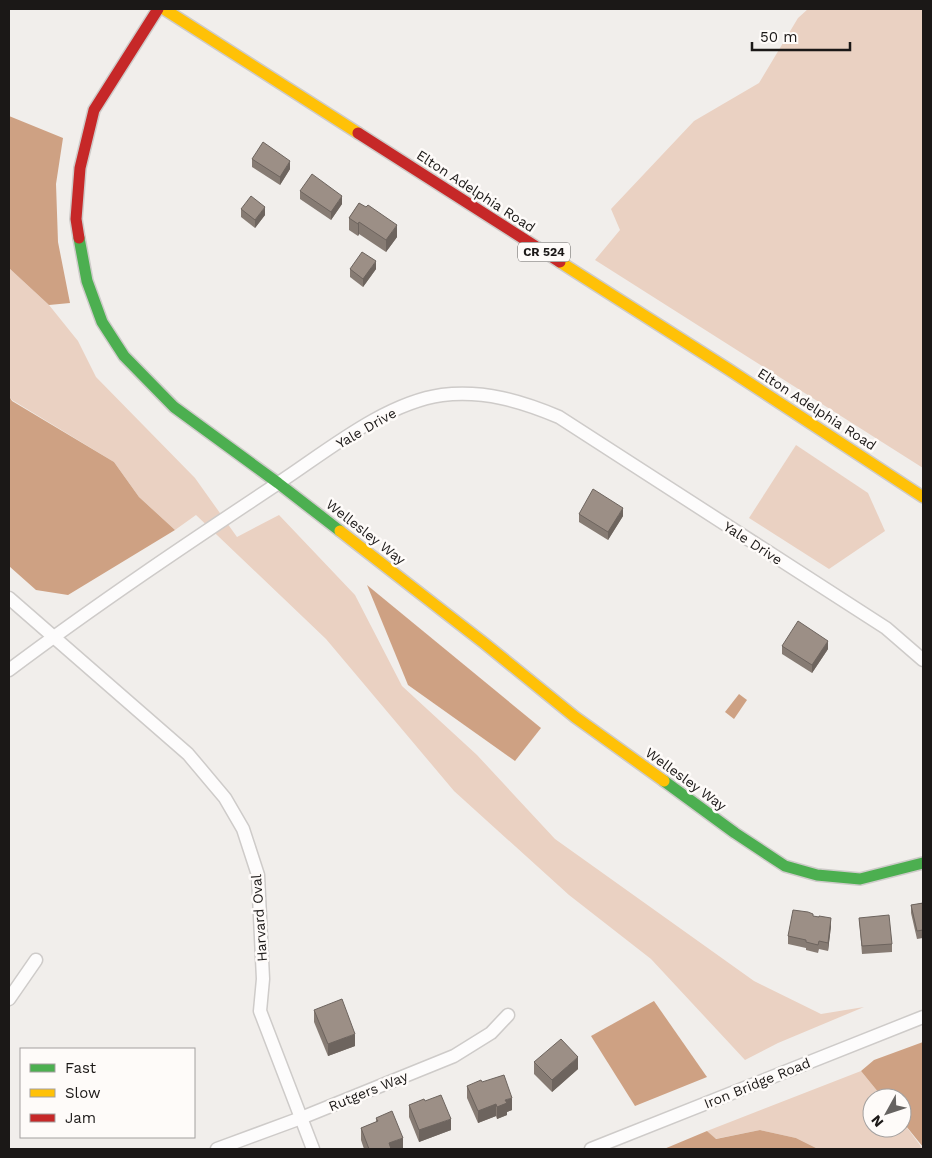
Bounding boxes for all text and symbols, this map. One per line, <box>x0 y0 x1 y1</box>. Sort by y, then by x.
scale bar <box>752 20 850 52</box>
text: 50 m <box>760 28 797 46</box>
street label: Elton Adelphia Road <box>414 147 538 235</box>
road number: CR 524 <box>518 242 570 262</box>
street label: Elton Adelphia Road <box>755 365 879 453</box>
street label: Yale Drive <box>333 404 399 452</box>
street label: Wellesley Way <box>323 496 409 568</box>
street label: Yale Drive <box>721 518 785 568</box>
street label: Wellesley Way <box>642 744 730 814</box>
street label: Harvard Oval <box>248 873 270 962</box>
legend <box>20 1048 195 1138</box>
street label: Iron Bridge Road <box>702 1054 812 1112</box>
text: Fast <box>65 1059 97 1077</box>
street label: Rutgers Way <box>326 1068 411 1114</box>
text: Slow <box>65 1084 101 1102</box>
north arrow <box>862 1088 912 1138</box>
text: Jam <box>65 1109 96 1127</box>
text: N <box>868 1112 887 1130</box>

